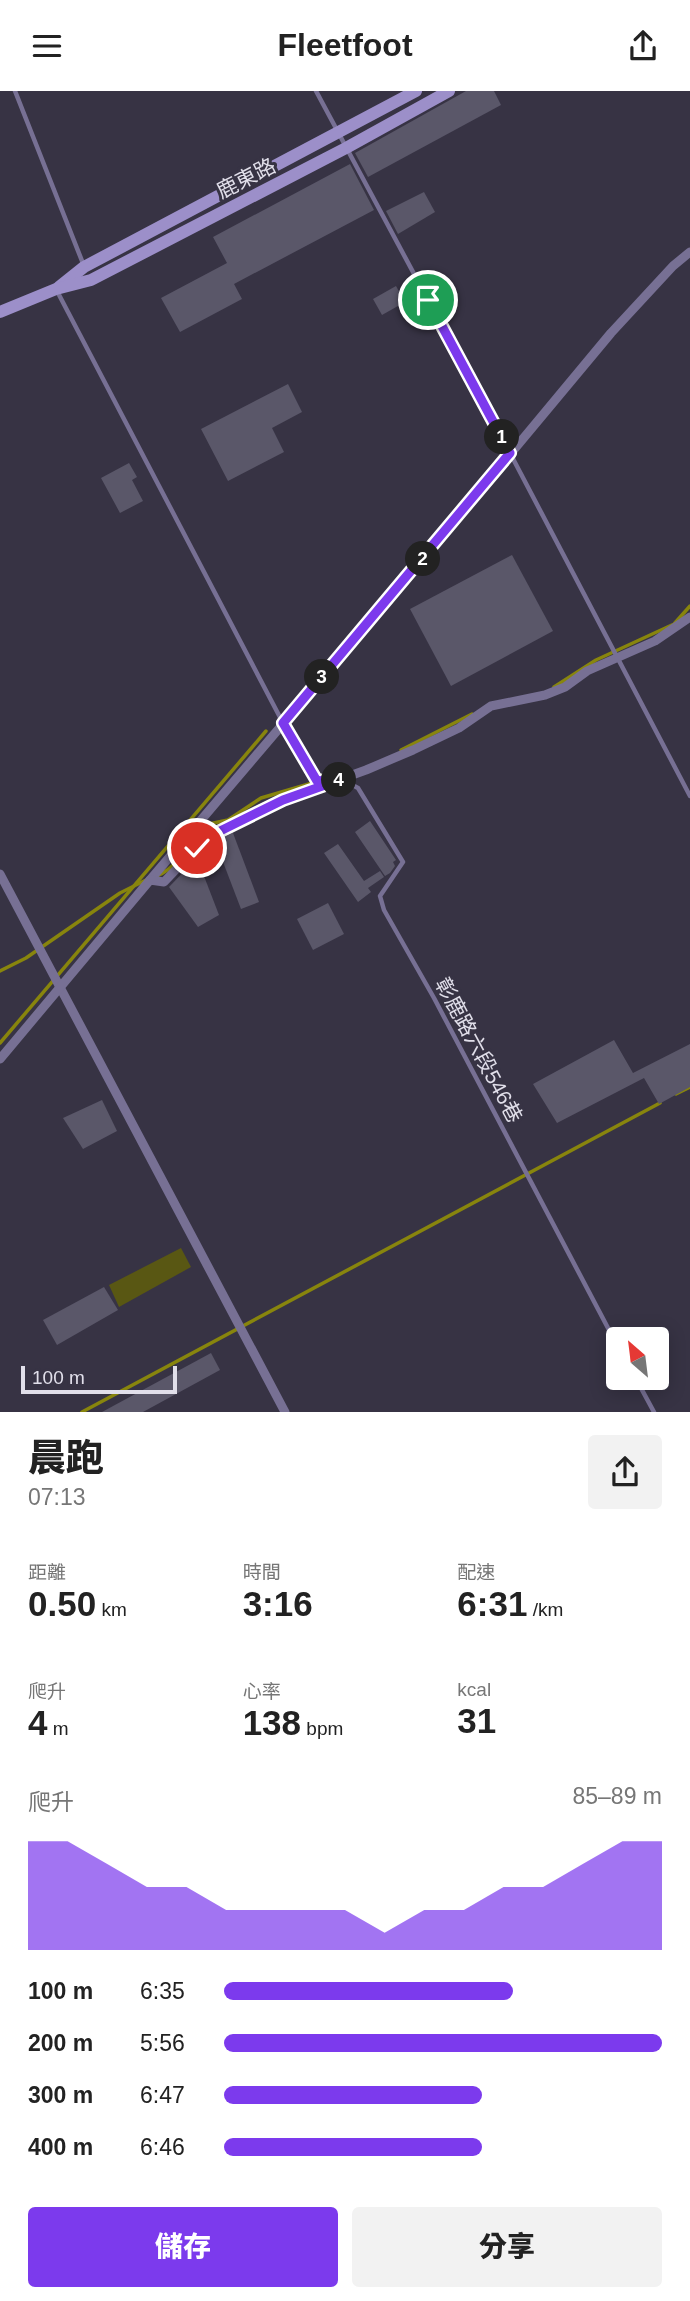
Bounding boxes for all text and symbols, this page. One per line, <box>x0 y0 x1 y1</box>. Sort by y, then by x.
icon: menu <box>28 27 66 65</box>
text: Fleetfoot <box>277 27 413 63</box>
icon: share <box>624 27 662 65</box>
street label: 鹿東路 <box>213 153 279 203</box>
pin <box>398 270 458 330</box>
icon: arrive <box>409 281 447 319</box>
pin: 1 <box>484 419 520 455</box>
text: 1 <box>496 426 507 447</box>
pin: 2 <box>406 541 440 577</box>
text: 2 <box>417 548 428 569</box>
pin: 3 <box>304 659 340 695</box>
text: 3 <box>316 666 327 687</box>
pin: 4 <box>322 763 356 797</box>
text: 4 <box>333 769 344 790</box>
pin <box>167 818 227 878</box>
icon: check <box>178 829 216 867</box>
street label: 彰鹿路六段546巷 <box>431 974 527 1126</box>
north arrow <box>606 1327 668 1389</box>
map controls <box>606 1327 669 1390</box>
scale bar <box>21 1363 177 1395</box>
text: 100 m <box>32 1367 85 1388</box>
button: share <box>588 1435 662 1509</box>
text: 晨跑 <box>28 1437 104 1479</box>
text: 07:13 <box>28 1484 86 1510</box>
text: 距離 <box>28 1562 66 1583</box>
text: 時間 <box>243 1562 281 1583</box>
text: 配速 <box>457 1562 495 1583</box>
text: 0.50 <box>28 1584 96 1623</box>
text: 3:16 <box>243 1584 313 1623</box>
text: 6:31 <box>457 1584 527 1623</box>
text: km <box>96 1599 127 1620</box>
text: /km <box>527 1599 563 1620</box>
text: kcal <box>457 1679 491 1700</box>
text: 爬升 <box>28 1681 66 1702</box>
text: 心率 <box>243 1681 281 1702</box>
text: 31 <box>457 1701 496 1740</box>
text: 4 <box>28 1703 47 1742</box>
text: 138 <box>243 1703 301 1742</box>
text: m <box>47 1718 69 1739</box>
text: bpm <box>301 1718 343 1739</box>
text: 85–89 m <box>572 1783 662 1809</box>
text: 爬升 <box>28 1789 74 1815</box>
text: 100 m <box>28 1978 93 2004</box>
text: 6:35 <box>140 1978 185 2004</box>
text: 200 m <box>28 2030 93 2056</box>
text: 5:56 <box>140 2030 185 2056</box>
text: 300 m <box>28 2082 93 2108</box>
text: 6:47 <box>140 2082 185 2108</box>
text: 400 m <box>28 2134 93 2160</box>
text: 6:46 <box>140 2134 185 2160</box>
button: 儲存 <box>28 2207 338 2287</box>
button: 分享 <box>352 2207 662 2287</box>

